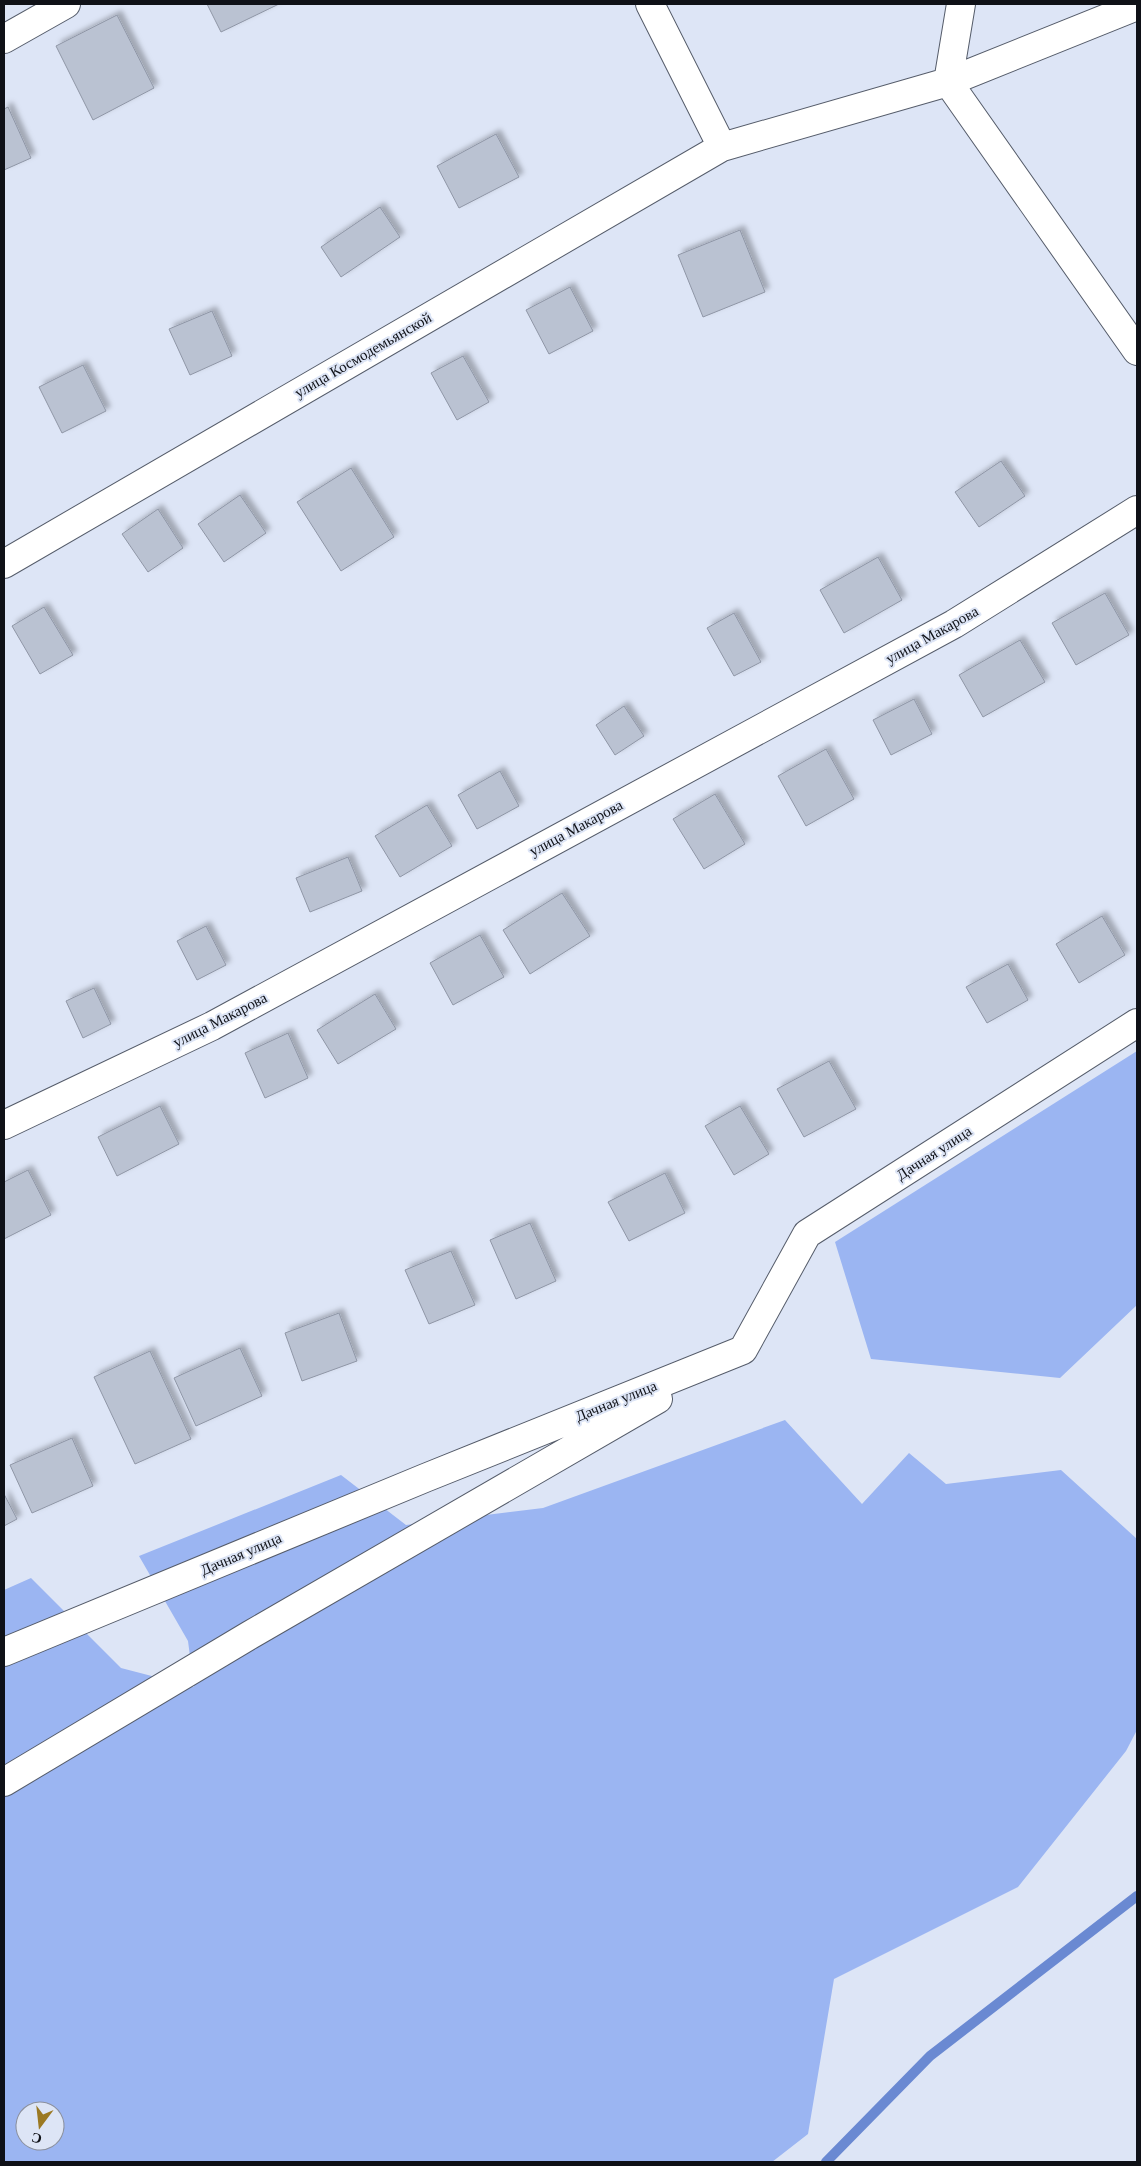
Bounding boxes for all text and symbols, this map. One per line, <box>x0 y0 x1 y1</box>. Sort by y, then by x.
street label: улица Космодемьянской <box>292 309 434 401</box>
street label: улица Макарова <box>883 603 981 667</box>
street label: улица Макарова <box>527 797 626 859</box>
street label: улица Макарова <box>170 989 270 1051</box>
street label: Дачная улица <box>893 1123 975 1183</box>
street label: Дачная улица <box>573 1377 659 1425</box>
street label: Дачная улица <box>198 1530 284 1578</box>
north arrow <box>15 2101 65 2151</box>
text: С <box>30 2130 44 2147</box>

